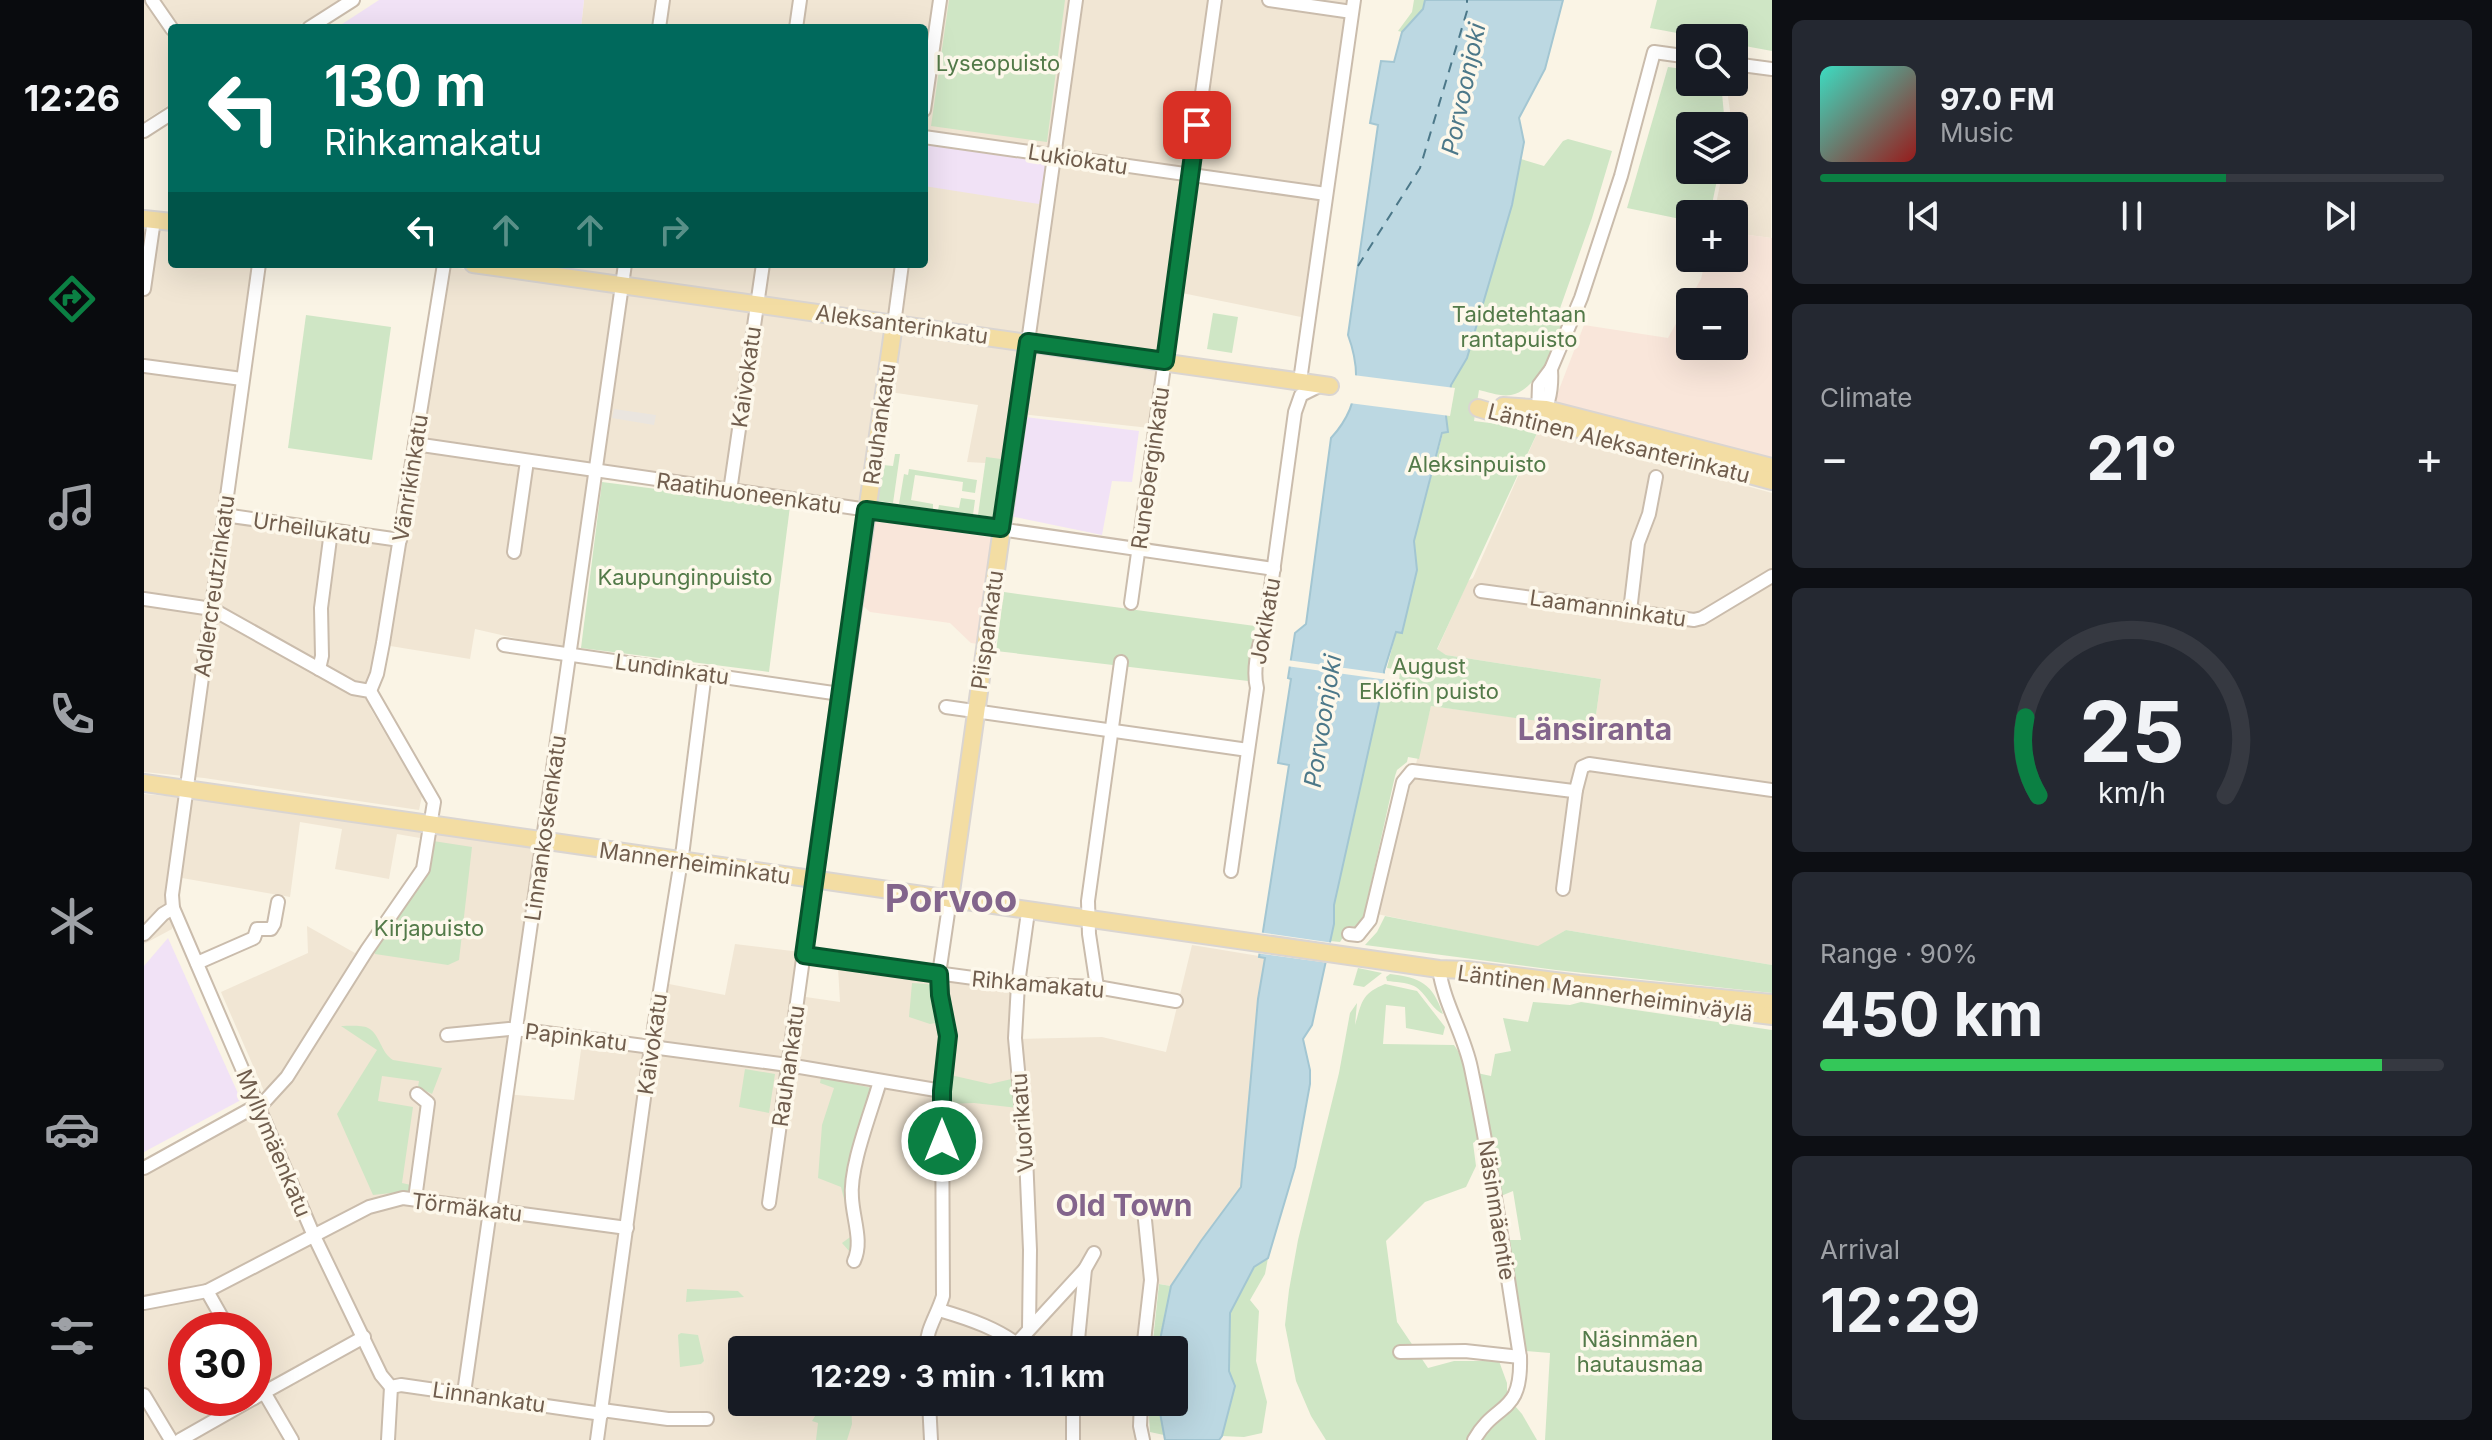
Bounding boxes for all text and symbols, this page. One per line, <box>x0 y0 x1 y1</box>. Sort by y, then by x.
water label: Porvoonjoki <box>1435 19 1492 158</box>
map controls <box>1676 24 1748 360</box>
button: search <box>1676 24 1748 96</box>
park label: Lyseopuisto <box>936 50 1060 76</box>
text: 130 m <box>324 52 486 120</box>
icon: left <box>192 56 296 160</box>
text: 12:26 <box>24 76 120 120</box>
text: 97.0 FM <box>1940 81 2055 117</box>
pin <box>1163 91 1231 159</box>
icon: arrive <box>1175 103 1219 147</box>
button: layers <box>1676 112 1748 184</box>
text: Music <box>1940 117 2014 148</box>
text: Rihkamakatu <box>324 120 542 164</box>
street label: Lukiokatu <box>1026 138 1130 180</box>
icon: previous <box>1902 194 1946 238</box>
icon: pause <box>2110 194 2154 238</box>
icon: next <box>2318 194 2362 238</box>
button: + <box>1676 200 1748 272</box>
icon: left <box>400 208 444 252</box>
icon: ahead <box>484 208 528 252</box>
icon: ahead <box>568 208 612 252</box>
icon: right <box>652 208 696 252</box>
icon: directions <box>44 271 100 327</box>
button: − <box>1676 288 1748 360</box>
street label: Aleksanterinkatu <box>814 299 990 349</box>
park label: Taidetehtaan rantapuisto <box>1452 301 1586 352</box>
street label: Kaivokatu <box>726 325 766 429</box>
street label: Rauhankatu <box>858 362 900 486</box>
text: Climate <box>1820 382 1912 413</box>
street label: Runeberginkatu <box>1126 385 1174 551</box>
street label: Läntinen Aleksanterinkatu <box>1485 398 1753 488</box>
street label: Vänrikinkatu <box>387 412 433 544</box>
text: 21° <box>2086 422 2178 494</box>
text: − <box>1820 431 1849 485</box>
text: + <box>2415 431 2444 485</box>
park label: Aleksinpuisto <box>1408 451 1546 477</box>
street label: Raatihuoneenkatu <box>655 467 843 519</box>
icon: music <box>44 479 100 535</box>
street label: Adlercreutzinkatu <box>188 493 240 679</box>
street label: Urheilukatu <box>251 507 373 549</box>
park label: Kaupunginpuisto <box>597 564 773 590</box>
street label: Piispankatu <box>966 569 1008 691</box>
street label: Jokikatu <box>1245 576 1285 666</box>
street label: Laamanninkatu <box>1528 584 1688 632</box>
street label: Lundinkatu <box>613 648 731 690</box>
water label: Porvoonjoki <box>1298 651 1348 789</box>
park label: August Eklöfin puisto <box>1359 653 1499 704</box>
text: 25 <box>2079 681 2185 782</box>
icon: phone <box>44 686 100 742</box>
district label: Länsiranta <box>1518 711 1672 747</box>
street label: Linnankoskenkatu <box>519 733 571 923</box>
text: km/h <box>2098 775 2166 810</box>
street label: Mannerheiminkatu <box>598 837 792 889</box>
district label: Porvoo <box>885 875 1017 921</box>
icon: climate <box>44 893 100 949</box>
park label: Kirjapuisto <box>374 915 484 941</box>
text: Range · 90% <box>1820 938 1978 969</box>
street label: Läntinen Mannerheiminväylä <box>1456 959 1754 1027</box>
street label: Rihkamakatu <box>971 965 1105 1003</box>
text: 450 km <box>1820 978 2043 1050</box>
street label: Kaivokatu <box>632 992 672 1096</box>
street label: Rauhankatu <box>767 1004 809 1128</box>
street label: Papinkatu <box>523 1018 629 1056</box>
street label: Myllymäenkatu <box>231 1065 317 1221</box>
street label: Vuorikatu <box>1006 1072 1038 1174</box>
position arrow <box>900 1099 984 1183</box>
icon: car <box>44 1101 100 1157</box>
street label: Näsinmäentie <box>1473 1138 1521 1282</box>
street label: Törmäkatu <box>410 1187 524 1227</box>
district label: Old Town <box>1055 1187 1193 1223</box>
text: Arrival <box>1820 1234 1900 1265</box>
text: 12:29 <box>1820 1274 1980 1346</box>
icon: filters <box>44 1308 100 1364</box>
speed limit sign: 30 <box>168 1312 272 1416</box>
park label: Näsinmäen hautausmaa <box>1577 1326 1703 1377</box>
text: 12:29 · 3 min · 1.1 km <box>811 1358 1105 1394</box>
street label: Linnankatu <box>431 1376 547 1418</box>

